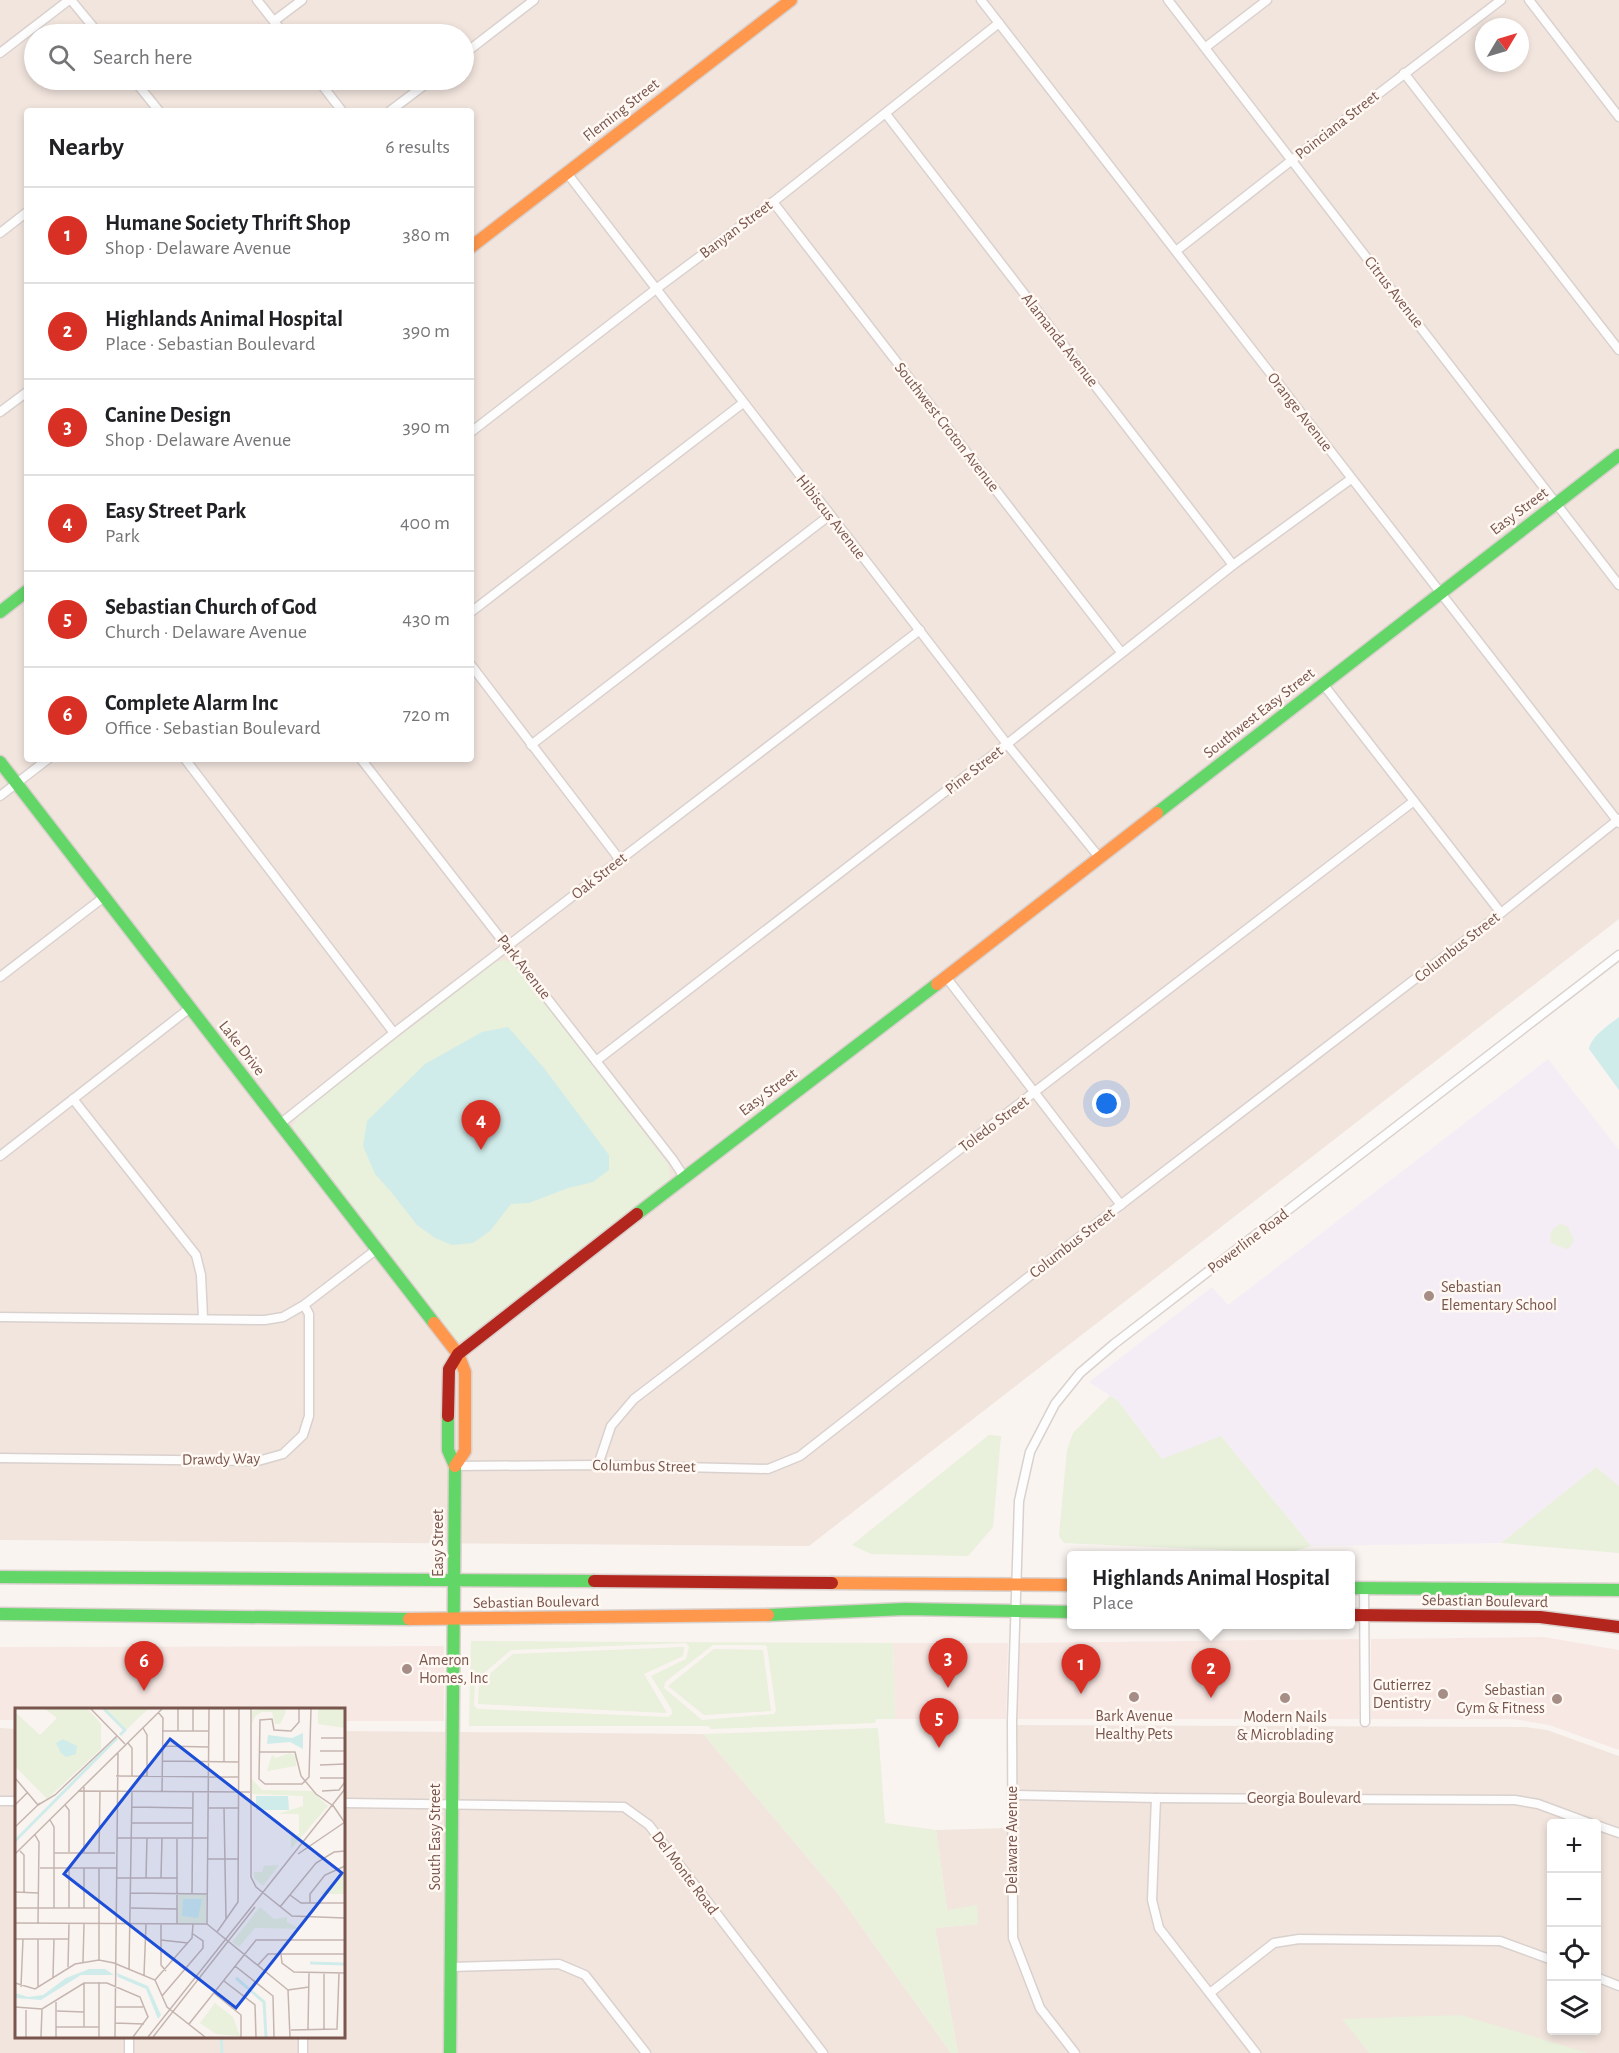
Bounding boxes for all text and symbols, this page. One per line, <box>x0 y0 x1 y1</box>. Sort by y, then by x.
north arrow <box>1475 18 1529 72</box>
search box <box>24 24 474 90</box>
icon: search <box>45 41 78 74</box>
text: Search here <box>93 46 192 68</box>
street label: Fleming Street <box>580 76 662 144</box>
street label: Poinciana Street <box>1292 88 1382 162</box>
text: Nearby <box>48 134 124 160</box>
text: 6 results <box>385 137 450 157</box>
street label: Banyan Street <box>697 197 776 262</box>
text: Humane Society Thrift Shop <box>105 212 351 234</box>
text: 1 <box>64 225 71 245</box>
text: 380 m <box>402 225 450 245</box>
text: Shop · Delaware Avenue <box>105 238 291 258</box>
street label: Citrus Avenue <box>1361 253 1427 331</box>
street label: Alamanda Avenue <box>1019 290 1101 390</box>
text: Highlands Animal Hospital <box>105 308 343 330</box>
text: 2 <box>63 321 72 341</box>
text: 390 m <box>403 321 450 341</box>
text: Place · Sebastian Boulevard <box>105 334 315 354</box>
street label: Southwest Croton Avenue <box>892 359 1002 495</box>
street label: Orange Avenue <box>1264 370 1336 454</box>
text: Canine Design <box>105 404 231 426</box>
text: 3 <box>63 417 72 437</box>
text: 390 m <box>403 417 450 437</box>
text: Shop · Delaware Avenue <box>105 430 291 450</box>
street label: Hibiscus Avenue <box>793 472 869 562</box>
street label: Easy Street <box>1487 484 1552 539</box>
text: Easy Street Park <box>105 500 246 522</box>
text: 4 <box>62 513 73 533</box>
text: 400 m <box>400 513 450 533</box>
text: Park <box>105 526 140 546</box>
text: Sebastian Church of God <box>105 596 317 618</box>
text: 5 <box>63 609 72 629</box>
text: 430 m <box>402 609 450 629</box>
text: Church · Delaware Avenue <box>105 622 307 642</box>
street label: Southwest Easy Street <box>1201 665 1318 762</box>
text: Complete Alarm Inc <box>105 692 278 714</box>
text: 6 <box>63 705 72 725</box>
text: 720 m <box>403 705 450 725</box>
text: Office · Sebastian Boulevard <box>105 718 321 738</box>
street label: Pine Street <box>942 743 1006 797</box>
street label: Oak Street <box>568 850 630 902</box>
street label: Columbus Street <box>1411 909 1503 985</box>
street label: Park Avenue <box>494 932 554 1002</box>
street label: Lake Drive <box>216 1018 268 1078</box>
street label: Easy Street <box>736 1065 801 1120</box>
your location <box>1092 1089 1121 1118</box>
street label: Toledo Street <box>956 1093 1032 1155</box>
pin: 4 <box>462 1100 500 1150</box>
street label: Columbus Street <box>1026 1205 1118 1281</box>
street label: Powerline Road <box>1205 1206 1291 1276</box>
place label: Sebastian Elementary School <box>1441 1279 1557 1314</box>
marker: Sebastian Elementary School <box>1422 1289 1436 1303</box>
street label: Drawdy Way <box>182 1450 260 1469</box>
street label: Columbus Street <box>592 1457 696 1475</box>
street label: Easy Street <box>430 1509 447 1577</box>
popup <box>1067 1551 1355 1629</box>
text: Highlands Animal Hospital <box>1092 1567 1330 1589</box>
street label: Sebastian Boulevard <box>1422 1592 1548 1610</box>
street label: Sebastian Boulevard <box>473 1593 599 1611</box>
text: Place <box>1092 1593 1133 1613</box>
pin: 3 <box>928 1638 968 1688</box>
pin: 6 <box>124 1642 164 1691</box>
pin: 1 <box>1062 1644 1100 1694</box>
pin: 2 <box>1192 1648 1230 1698</box>
place label: Ameron Homes, Inc <box>419 1652 488 1686</box>
marker: Ameron Homes, Inc <box>400 1662 414 1676</box>
place label: Gutierrez Dentistry <box>1373 1677 1431 1712</box>
place label: Sebastian Gym & Fitness <box>1456 1682 1545 1717</box>
marker: Gutierrez Dentistry <box>1436 1687 1450 1701</box>
marker: Bark Avenue Healthy Pets <box>1127 1690 1141 1704</box>
marker: Modern Nails & Microblading <box>1278 1691 1292 1705</box>
marker: Sebastian Gym & Fitness <box>1550 1692 1564 1706</box>
pin: 5 <box>920 1698 958 1748</box>
inset map <box>15 1708 345 2038</box>
place label: Bark Avenue Healthy Pets <box>1095 1708 1173 1743</box>
place label: Modern Nails & Microblading <box>1236 1709 1334 1743</box>
street label: South Easy Street <box>427 1783 444 1891</box>
street label: Delaware Avenue <box>1004 1786 1020 1894</box>
street label: Georgia Boulevard <box>1247 1790 1361 1806</box>
map controls <box>1547 1819 1601 2035</box>
button: + <box>1547 1819 1601 1873</box>
street label: Del Monte Road <box>649 1829 721 1917</box>
button: − <box>1547 1873 1601 1927</box>
button: locate <box>1547 1927 1601 1981</box>
button: layers <box>1547 1981 1601 2035</box>

